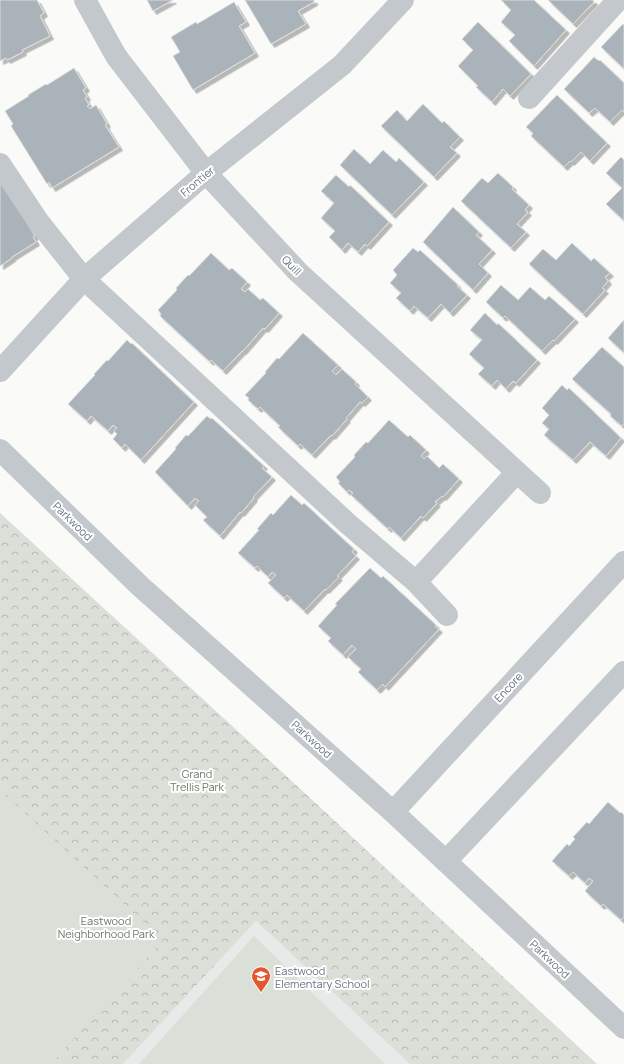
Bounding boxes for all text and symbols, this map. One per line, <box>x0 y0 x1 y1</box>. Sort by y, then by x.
street label: Frontier <box>177 162 217 200</box>
street label: Quill <box>279 252 305 278</box>
street label: Parkwood <box>50 498 96 544</box>
street label: Encore <box>490 668 526 705</box>
street label: Parkwood <box>289 717 335 761</box>
park label: Grand Trellis Park <box>170 766 224 794</box>
park label: Eastwood Neighborhood Park <box>58 913 155 941</box>
street label: Parkwood <box>527 937 573 981</box>
place label: Eastwood Elementary School <box>275 963 370 991</box>
school or university icon: Eastwood Elementary School <box>250 965 272 993</box>

